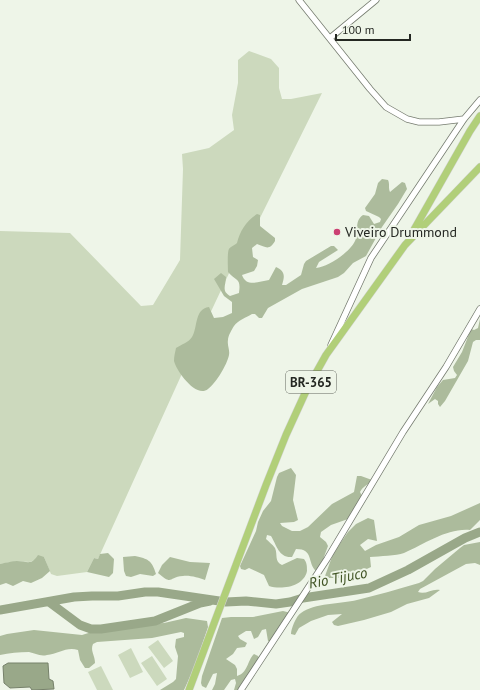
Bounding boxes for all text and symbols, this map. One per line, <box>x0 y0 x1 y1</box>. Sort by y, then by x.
scale bar <box>336 16 410 42</box>
text: 100 m <box>342 22 375 37</box>
place label: Viveiro Drummond <box>344 223 457 241</box>
marker: Viveiro Drummond <box>332 227 342 237</box>
road number: BR-365 <box>286 371 336 393</box>
water label: Rio Tijuco <box>307 563 369 592</box>

